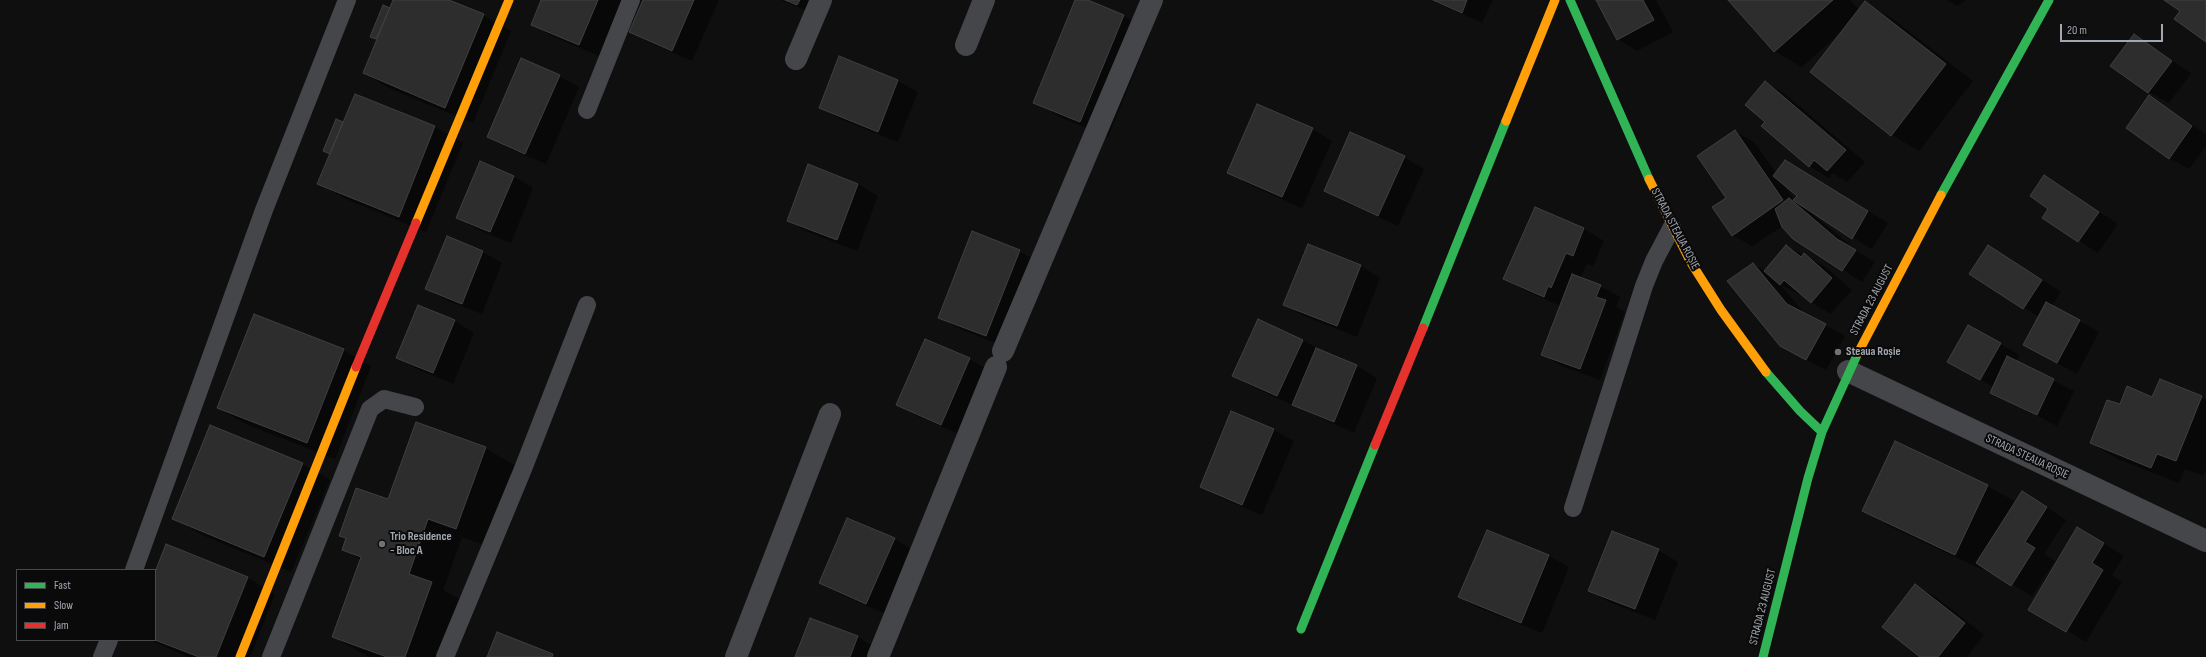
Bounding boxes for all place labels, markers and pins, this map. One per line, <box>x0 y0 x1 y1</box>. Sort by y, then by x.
place label: Steaua Roșie <box>1846 345 1901 359</box>
marker: Steaua Roșie <box>1833 347 1843 357</box>
place label: Trio Residence - Bloc A <box>390 530 452 558</box>
marker: Trio Residence - Bloc A <box>377 539 387 549</box>

